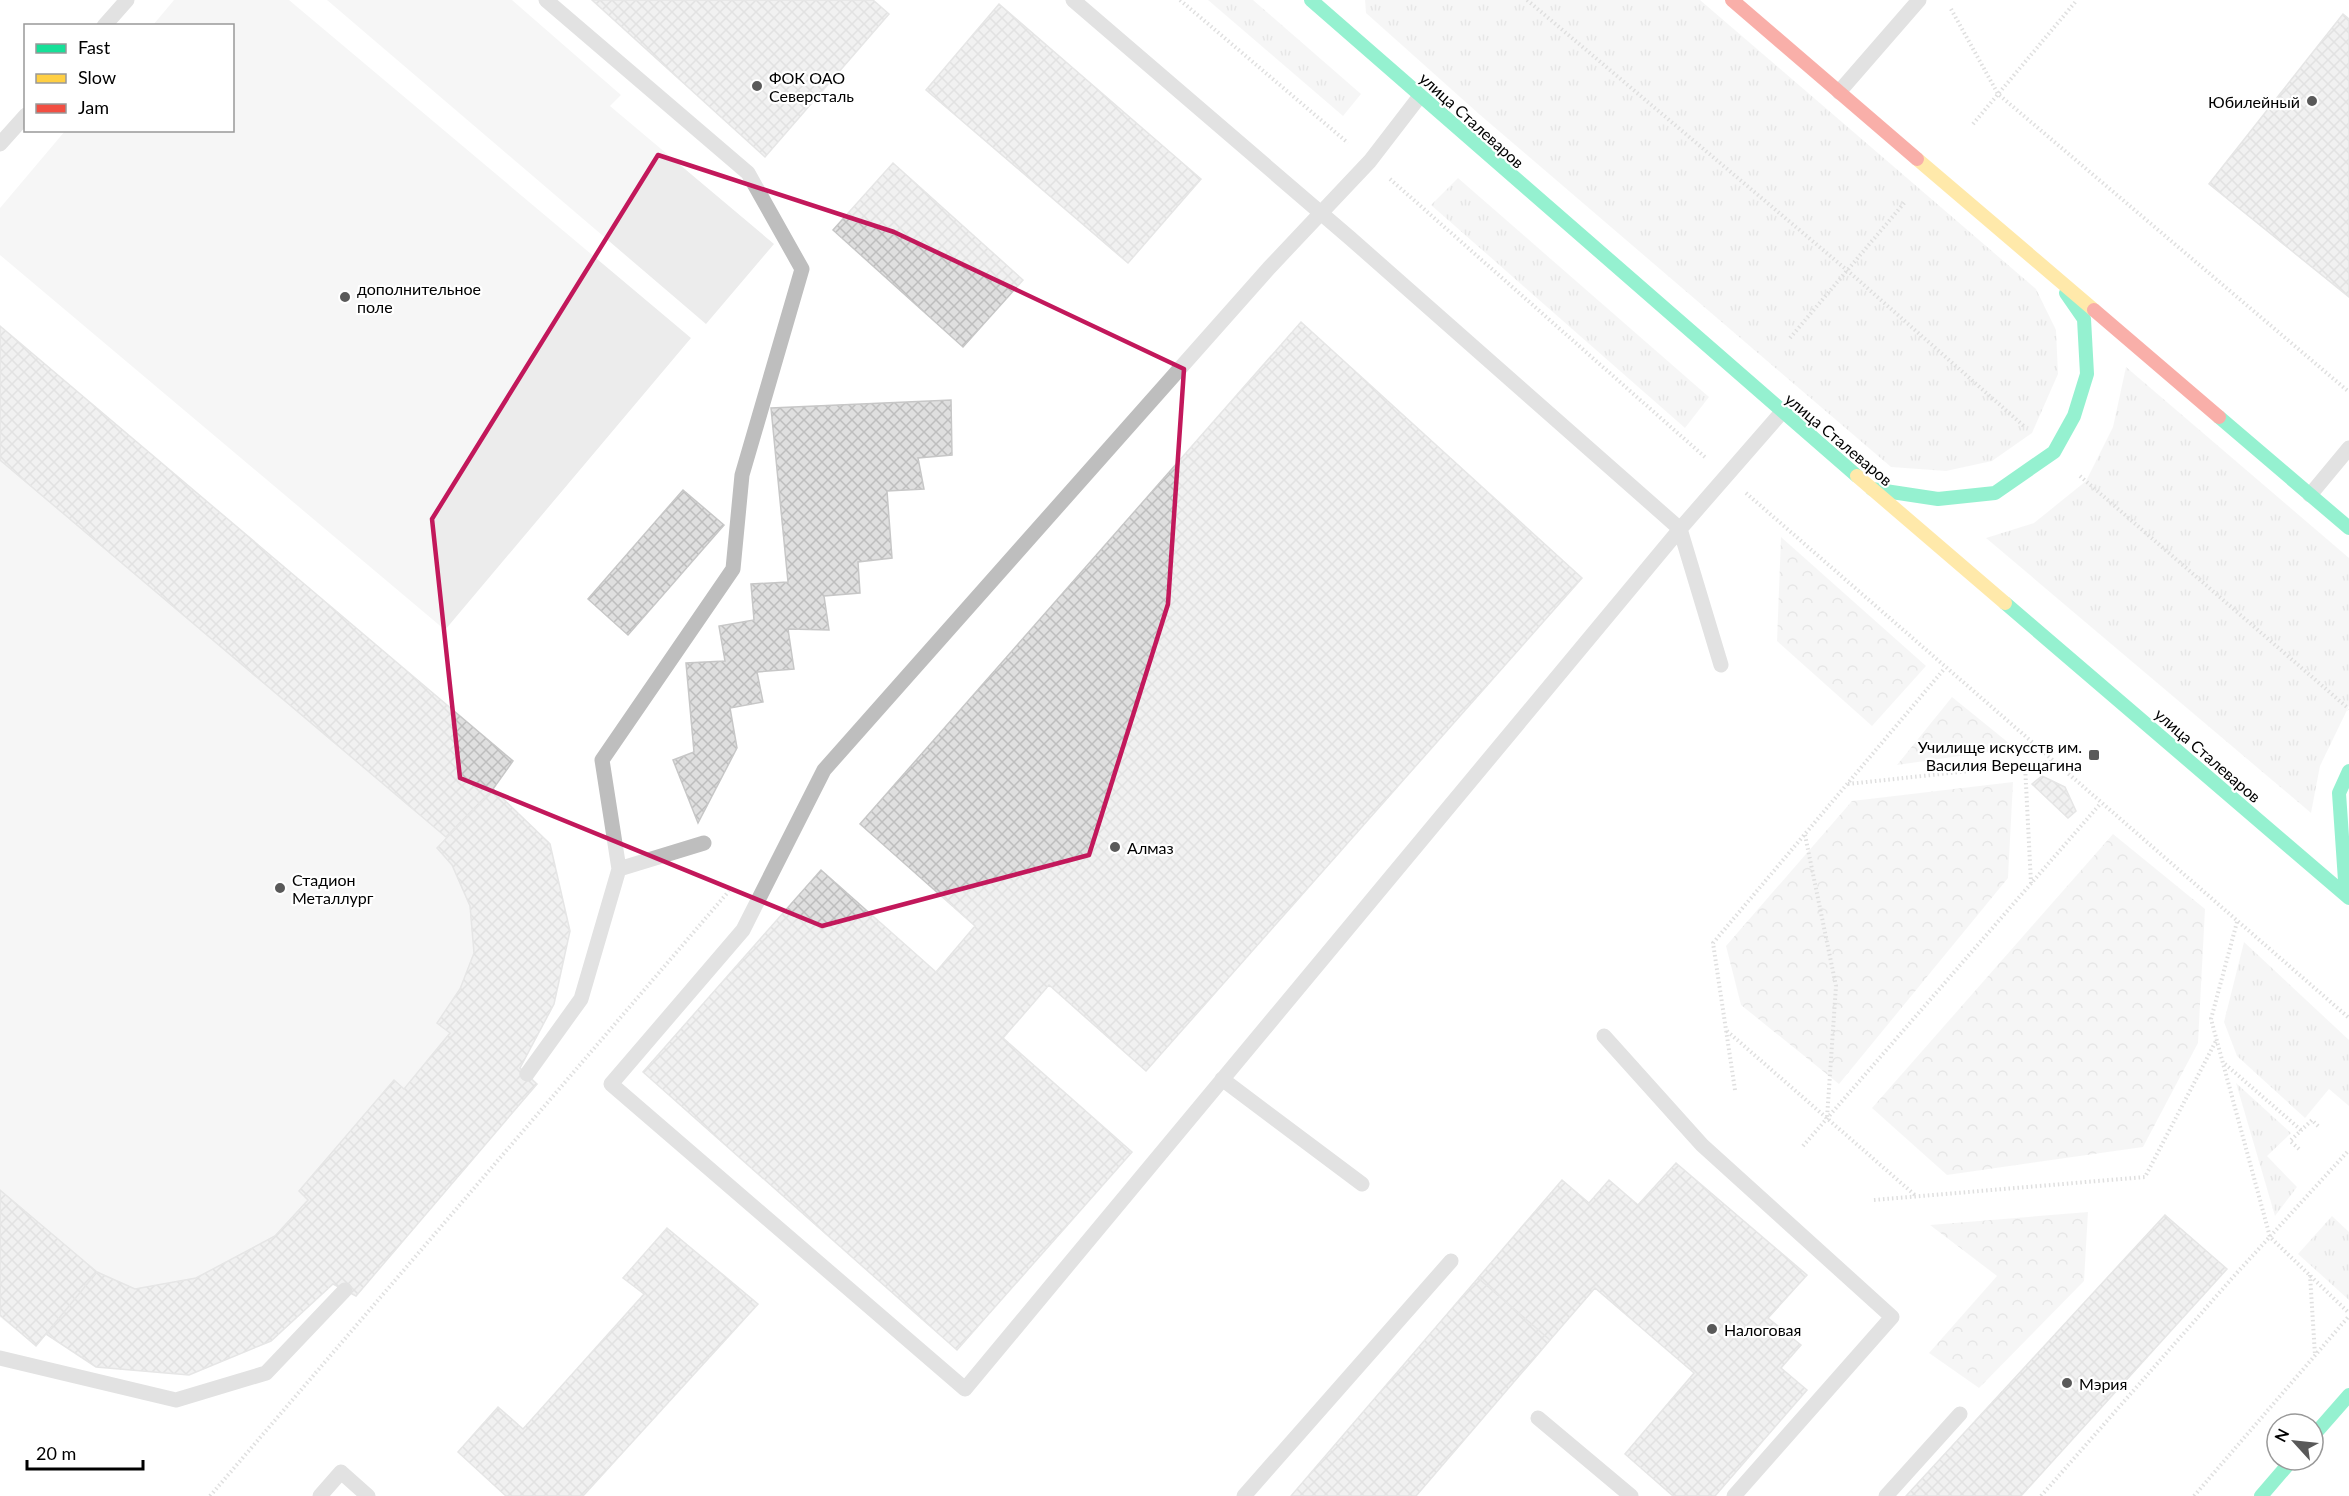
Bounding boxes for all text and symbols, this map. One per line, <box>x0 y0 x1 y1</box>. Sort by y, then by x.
legend <box>24 24 234 132</box>
text: Fast <box>78 36 111 58</box>
text: Slow <box>78 66 116 88</box>
place label: ФОК ОАО Северсталь <box>769 68 854 105</box>
street label: улица Сталеваров <box>1416 68 1528 172</box>
marker: ФОК ОАО Северсталь <box>750 79 764 93</box>
place label: Юбилейный <box>2208 92 2300 111</box>
marker: Юбилейный <box>2305 94 2319 108</box>
text: Jam <box>78 96 109 118</box>
place label: дополнительное поле <box>357 279 481 316</box>
marker: дополнительное поле <box>338 290 352 304</box>
street label: улица Сталеваров <box>1782 389 1896 489</box>
street label: улица Сталеваров <box>2151 704 2265 806</box>
place label: Училище искусств им. Василия Верещагина <box>1918 737 2082 774</box>
marker: Училище искусств им. Василия Верещагина <box>2087 748 2101 762</box>
place label: Алмаз <box>1127 838 1174 857</box>
marker: Алмаз <box>1108 840 1122 854</box>
place label: Стадион Металлург <box>292 870 374 907</box>
marker: Стадион Металлург <box>273 881 287 895</box>
place label: Налоговая <box>1724 1320 1801 1339</box>
marker: Налоговая <box>1705 1322 1719 1336</box>
place label: Мэрия <box>2079 1374 2127 1393</box>
marker: Мэрия <box>2060 1376 2074 1390</box>
north arrow <box>2265 1412 2325 1472</box>
text: N <box>2270 1425 2292 1445</box>
scale bar <box>27 1433 142 1471</box>
text: 20 m <box>36 1442 76 1464</box>

